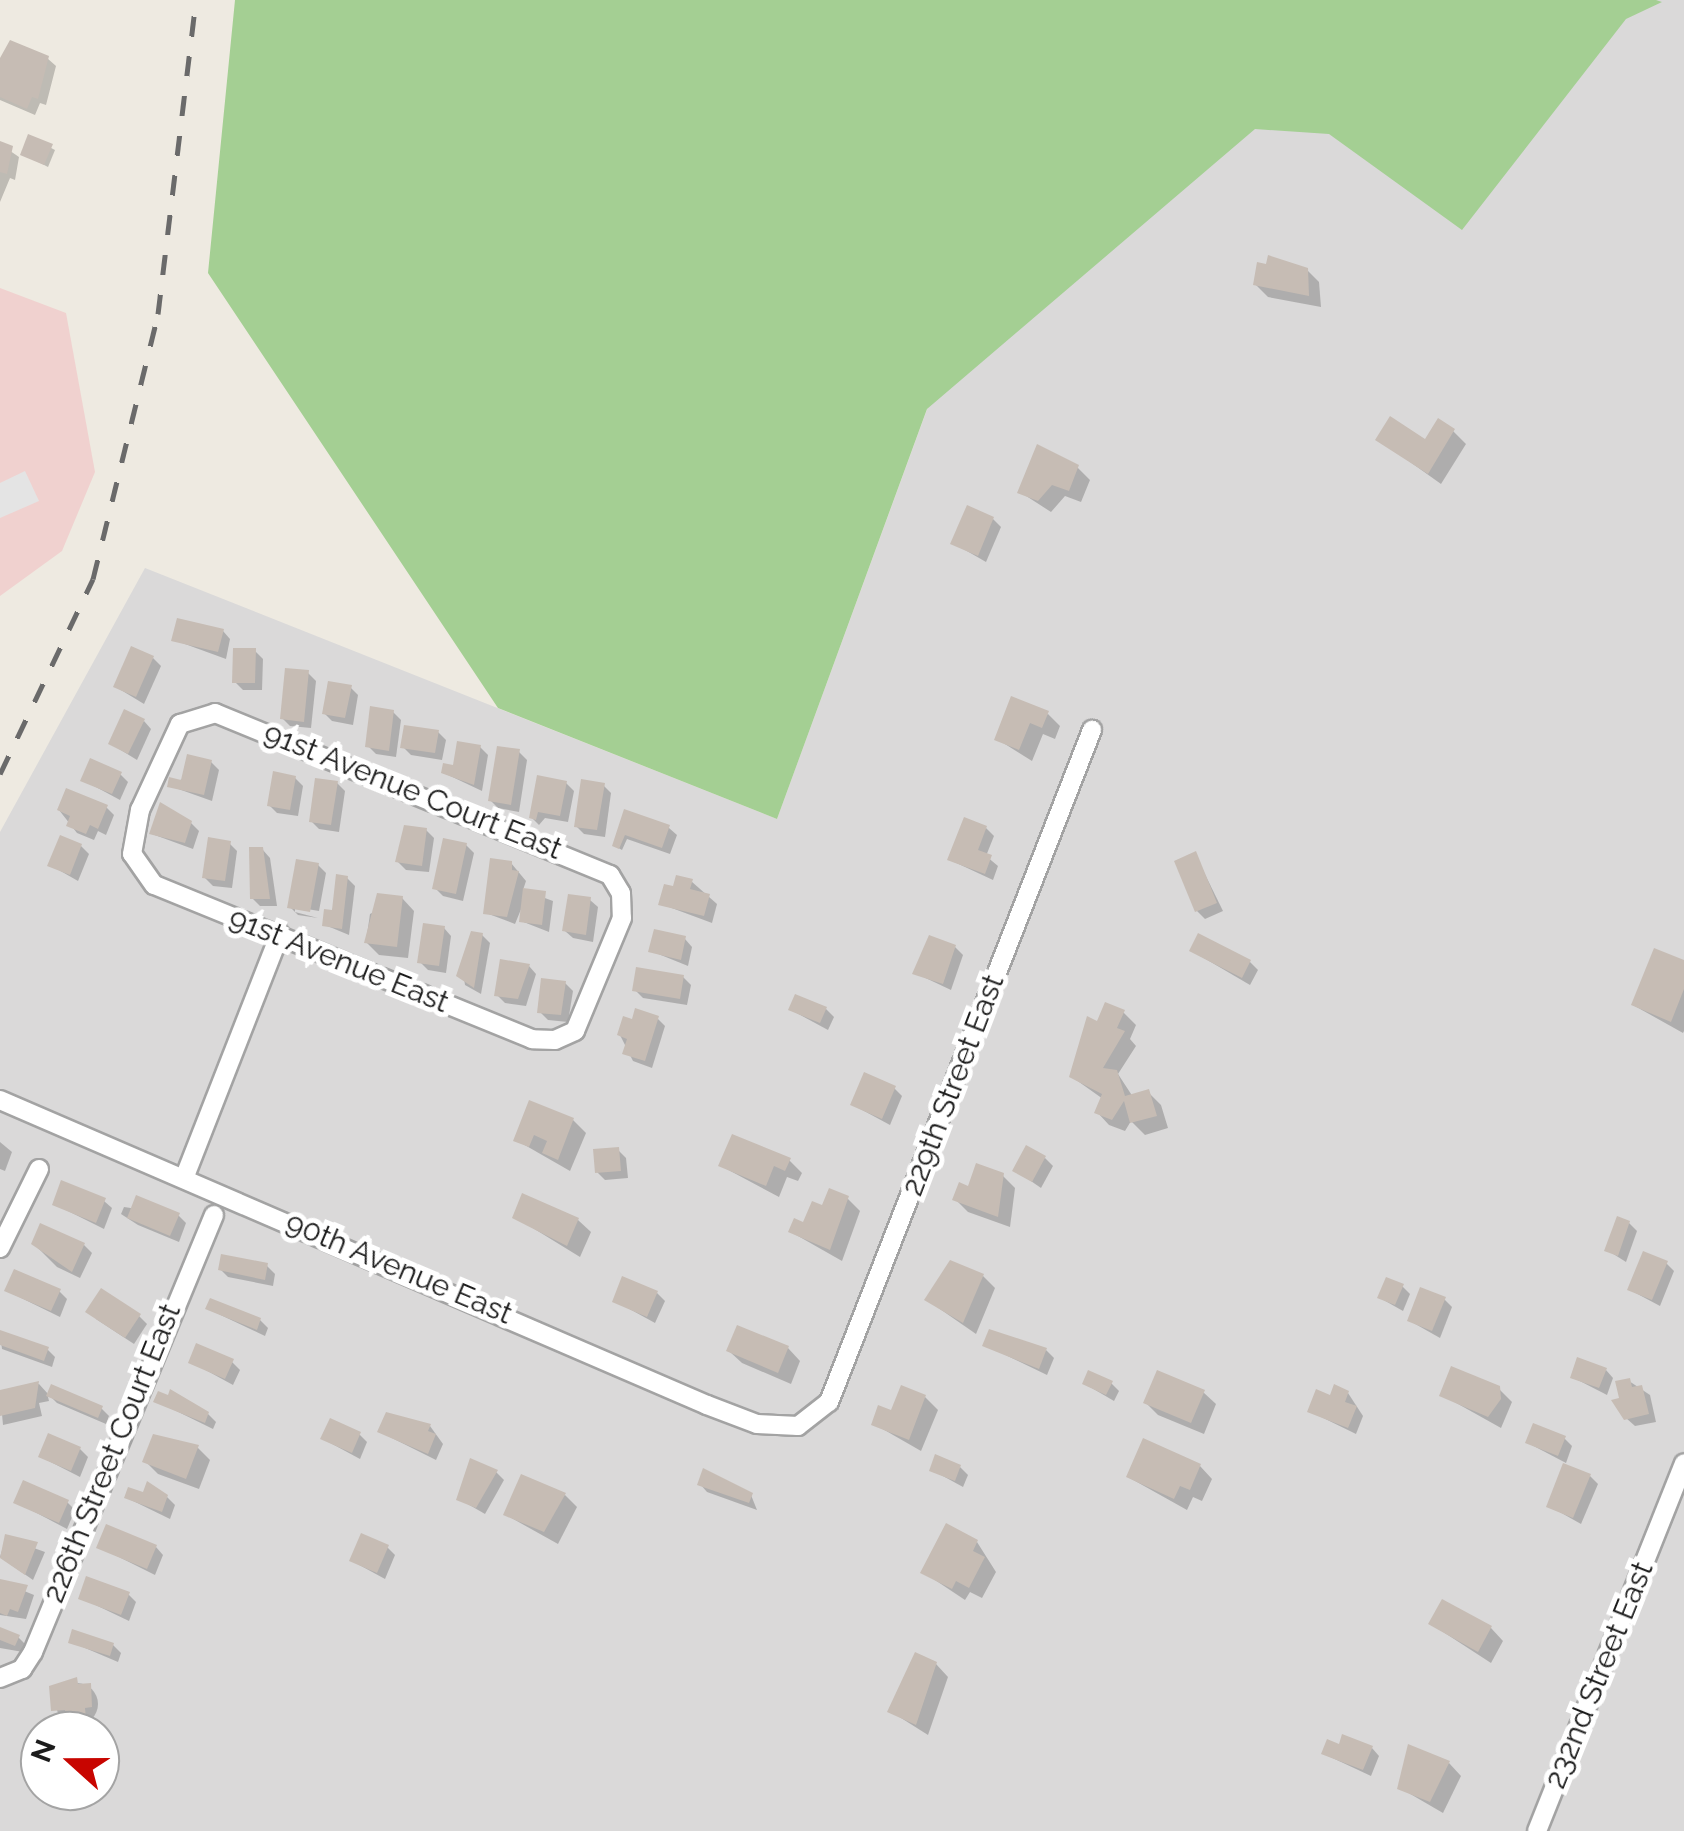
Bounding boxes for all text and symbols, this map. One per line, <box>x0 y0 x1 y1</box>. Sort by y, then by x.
street label: 91st Avenue Court East <box>258 715 568 867</box>
street label: 91st Avenue East <box>223 899 455 1021</box>
street label: 229th Street East <box>894 969 1012 1201</box>
street label: 90th Avenue East <box>280 1204 518 1332</box>
street label: 226th Street Court East <box>36 1298 188 1608</box>
street label: 232nd Street East <box>1537 1557 1661 1793</box>
north arrow <box>20 1711 120 1811</box>
text: N <box>24 1735 63 1767</box>

